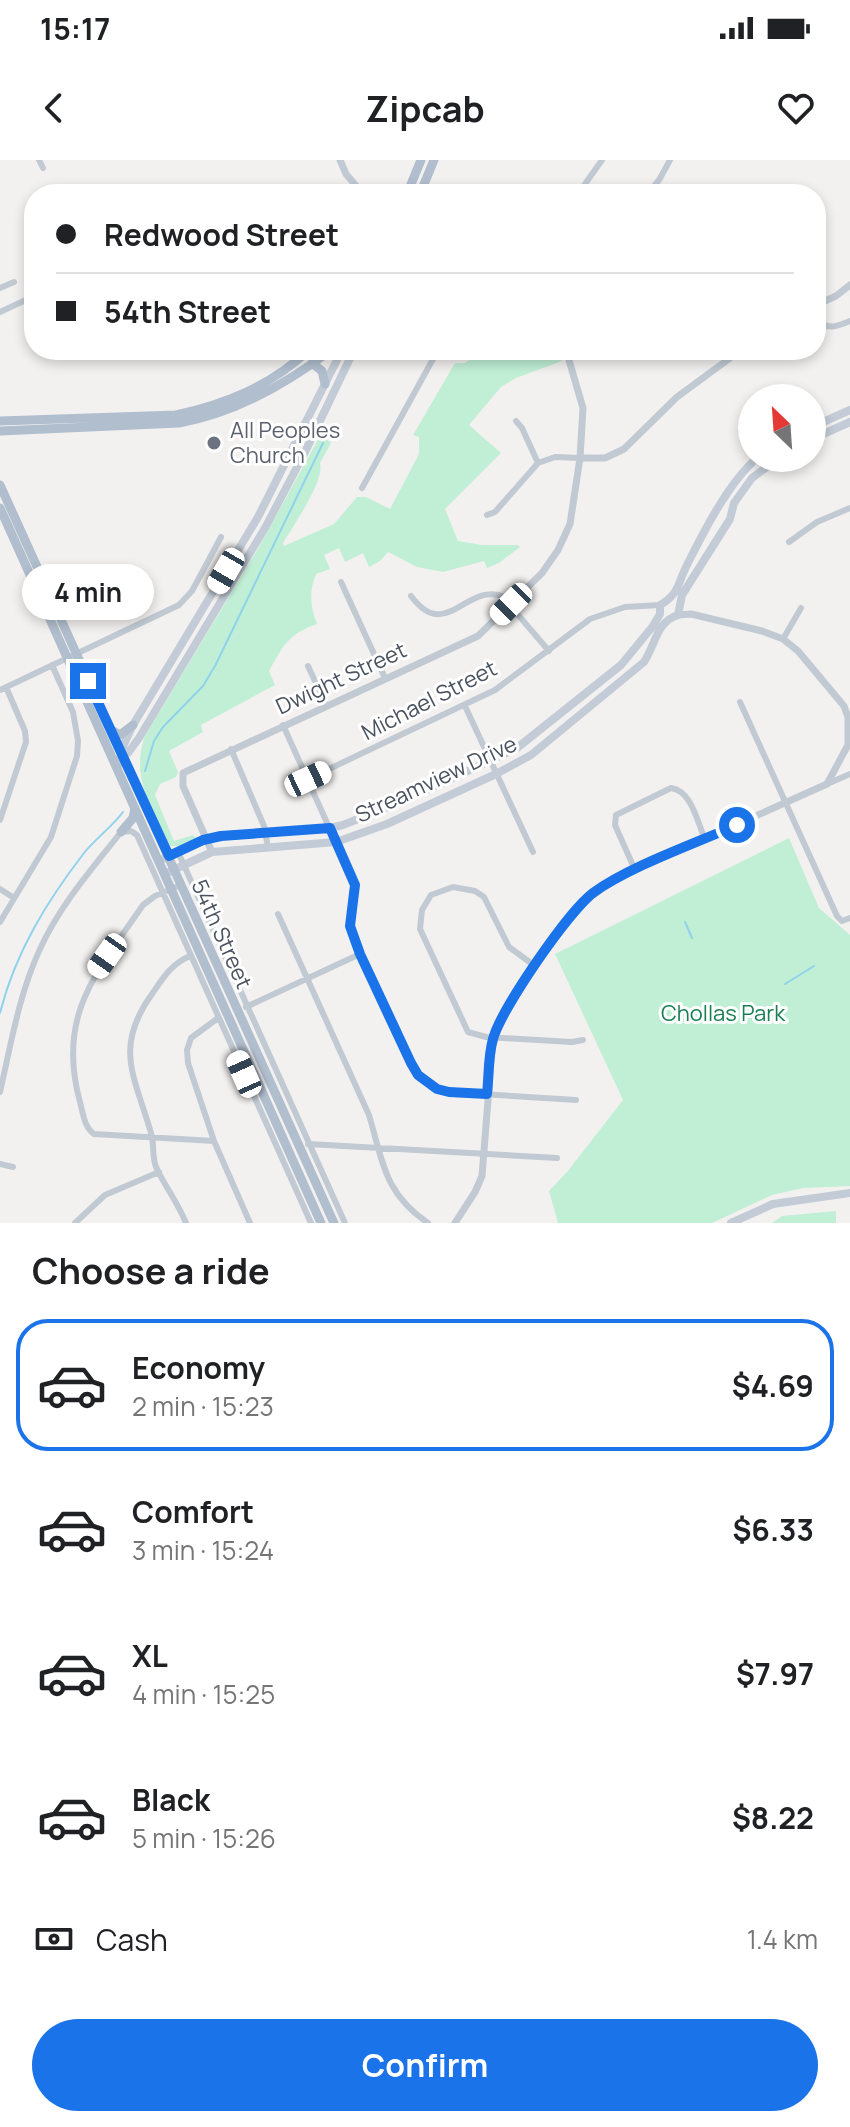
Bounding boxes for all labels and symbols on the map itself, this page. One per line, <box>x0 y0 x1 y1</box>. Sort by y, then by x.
north arrow <box>738 384 826 472</box>
place label: All Peoples Church <box>230 415 340 470</box>
marker: All Peoples Church <box>205 434 223 452</box>
car <box>204 544 248 598</box>
callout: 4 min <box>22 565 154 621</box>
car <box>486 579 536 629</box>
street label: Dwight Street <box>271 635 411 721</box>
street label: Michael Street <box>356 653 502 747</box>
route end <box>70 663 106 699</box>
street label: Streamview Drive <box>350 728 522 830</box>
car <box>281 758 335 800</box>
route start <box>719 807 755 843</box>
street label: 54th Street <box>185 875 259 994</box>
car <box>83 929 131 983</box>
park label: Chollas Park <box>661 998 786 1028</box>
car <box>223 1047 265 1101</box>

